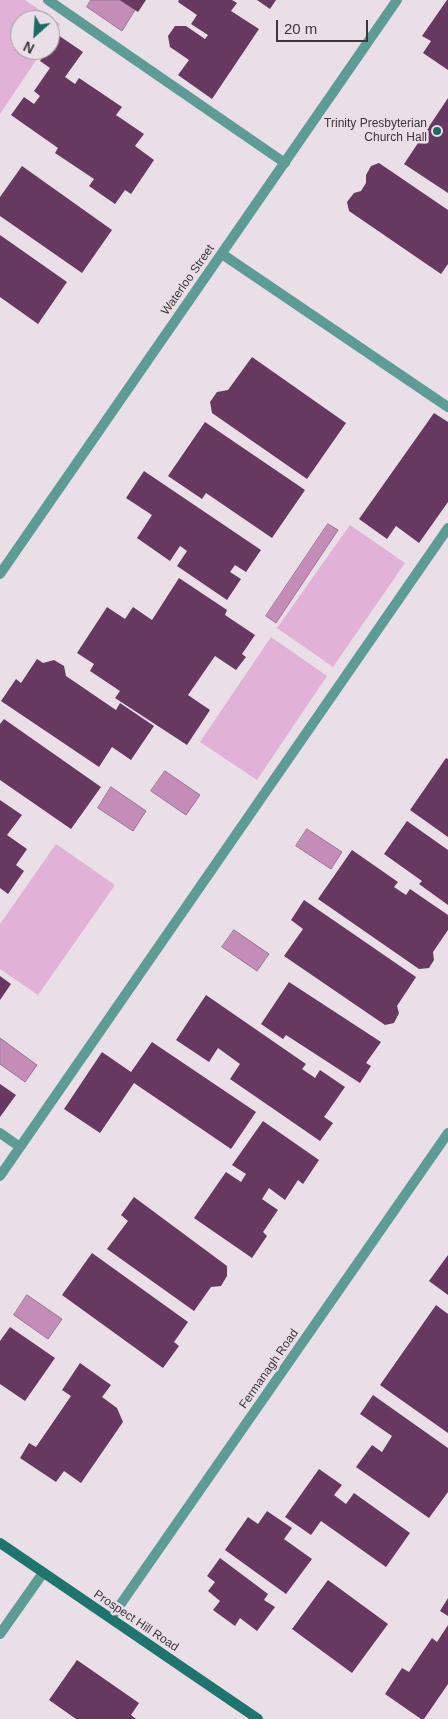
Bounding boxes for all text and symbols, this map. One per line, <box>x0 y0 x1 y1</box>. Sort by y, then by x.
north arrow <box>10 10 60 60</box>
scale bar <box>278 10 370 42</box>
text: 20 m <box>284 20 317 37</box>
text: N <box>21 38 37 57</box>
place label: Trinity Presbyterian Church Hall <box>324 117 427 145</box>
marker: Trinity Presbyterian Church Hall <box>431 125 443 137</box>
street label: Waterloo Street <box>158 242 218 318</box>
street label: Fermanagh Road <box>236 1327 302 1411</box>
street label: Prospect Hill Road <box>91 1587 181 1655</box>

